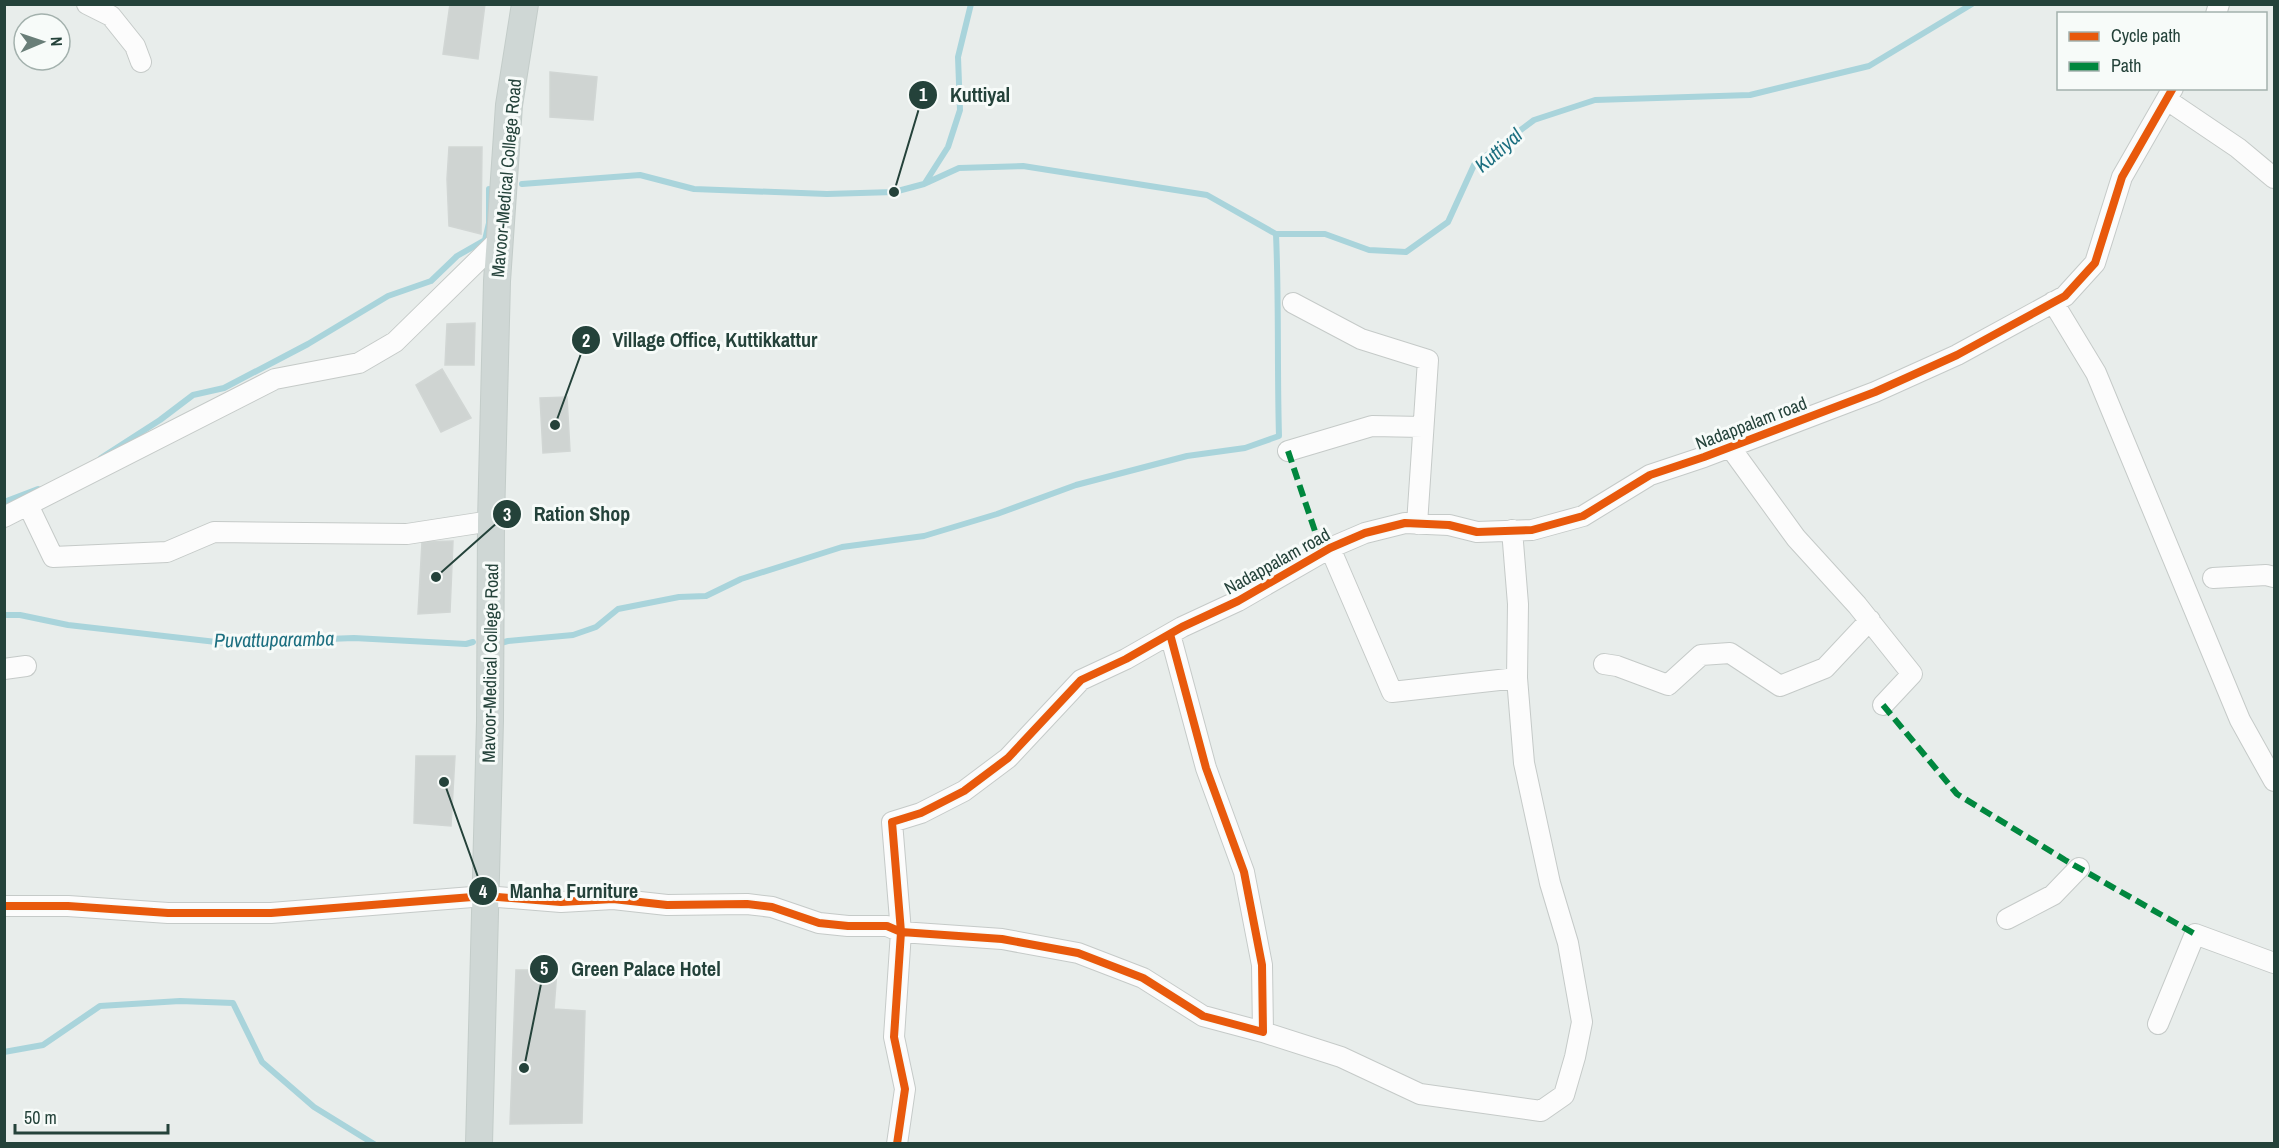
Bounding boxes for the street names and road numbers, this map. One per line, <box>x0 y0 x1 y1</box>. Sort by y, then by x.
street label: Mavoor-Medical College Road <box>485 78 527 278</box>
street label: Nadappalam road <box>1692 390 1810 456</box>
street label: Nadappalam road <box>1220 522 1334 600</box>
street label: Mavoor-Medical College Road <box>476 563 504 763</box>

